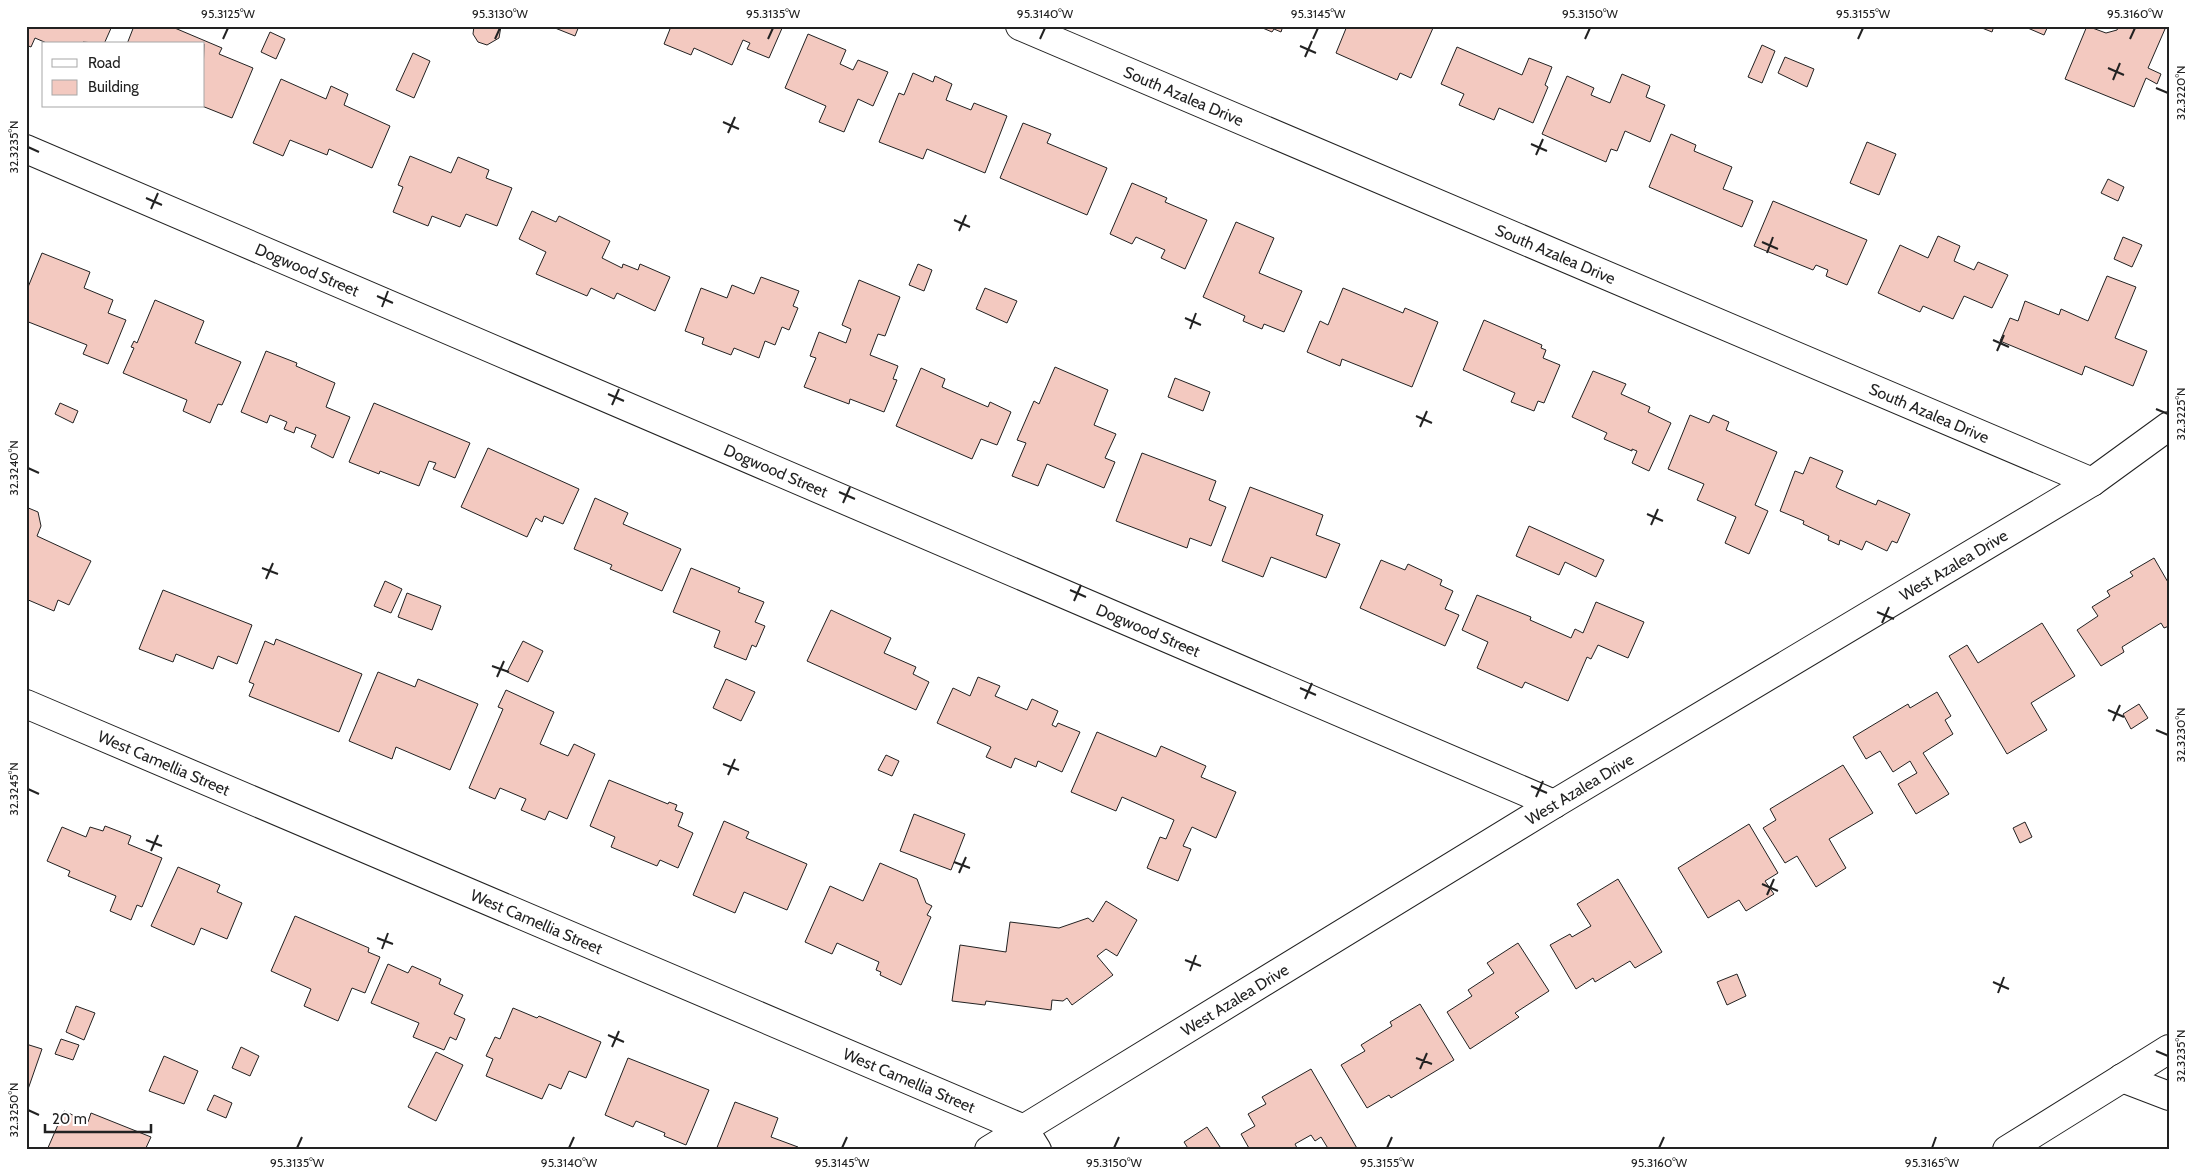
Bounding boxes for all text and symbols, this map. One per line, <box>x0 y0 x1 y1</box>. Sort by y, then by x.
text: 95.3125°W <box>201 6 256 21</box>
text: 95.3130°W <box>472 6 529 21</box>
text: 95.3135°W <box>746 6 801 21</box>
text: 95.3140°W <box>1017 6 1074 21</box>
text: 95.3145°W <box>1291 6 1346 21</box>
text: 95.3150°W <box>1562 6 1619 21</box>
text: 95.3155°W <box>1836 6 1891 21</box>
text: 95.3160°W <box>2107 6 2164 21</box>
legend <box>42 42 205 108</box>
text: Road <box>88 54 121 72</box>
street label: South Azalea Drive <box>1121 62 1247 130</box>
text: 32.3220°N <box>2173 66 2188 120</box>
text: Building <box>88 78 139 96</box>
text: 32.3235°N <box>6 121 21 173</box>
street label: South Azalea Drive <box>1493 220 1618 288</box>
street label: Dogwood Street <box>252 239 363 300</box>
street label: South Azalea Drive <box>1866 379 1992 447</box>
text: 32.3225°N <box>2173 388 2188 440</box>
text: 32.3240°N <box>6 440 21 496</box>
street label: Dogwood Street <box>721 440 831 501</box>
street label: West Azalea Drive <box>1896 525 2011 605</box>
street label: Dogwood Street <box>1093 599 1204 661</box>
text: 32.3230°N <box>2173 708 2188 762</box>
street label: West Camellia Street <box>95 726 233 799</box>
street label: West Azalea Drive <box>1522 749 1637 829</box>
text: 32.3245°N <box>6 762 21 816</box>
street label: West Camellia Street <box>468 885 606 958</box>
street label: West Azalea Drive <box>1177 959 1292 1040</box>
text: 32.3235°N <box>2173 1030 2188 1082</box>
street label: West Camellia Street <box>840 1044 979 1117</box>
text: 32.3250°N <box>6 1083 21 1137</box>
scale bar <box>45 1101 151 1133</box>
text: 20 m <box>52 1110 87 1128</box>
text: 95.3135°W <box>270 1155 325 1170</box>
text: 95.3140°W <box>541 1155 598 1170</box>
text: 95.3145°W <box>815 1155 870 1170</box>
text: 95.3150°W <box>1086 1155 1143 1170</box>
text: 95.3155°W <box>1360 1155 1415 1170</box>
text: 95.3160°W <box>1631 1155 1688 1170</box>
text: 95.3165°W <box>1905 1155 1960 1170</box>

